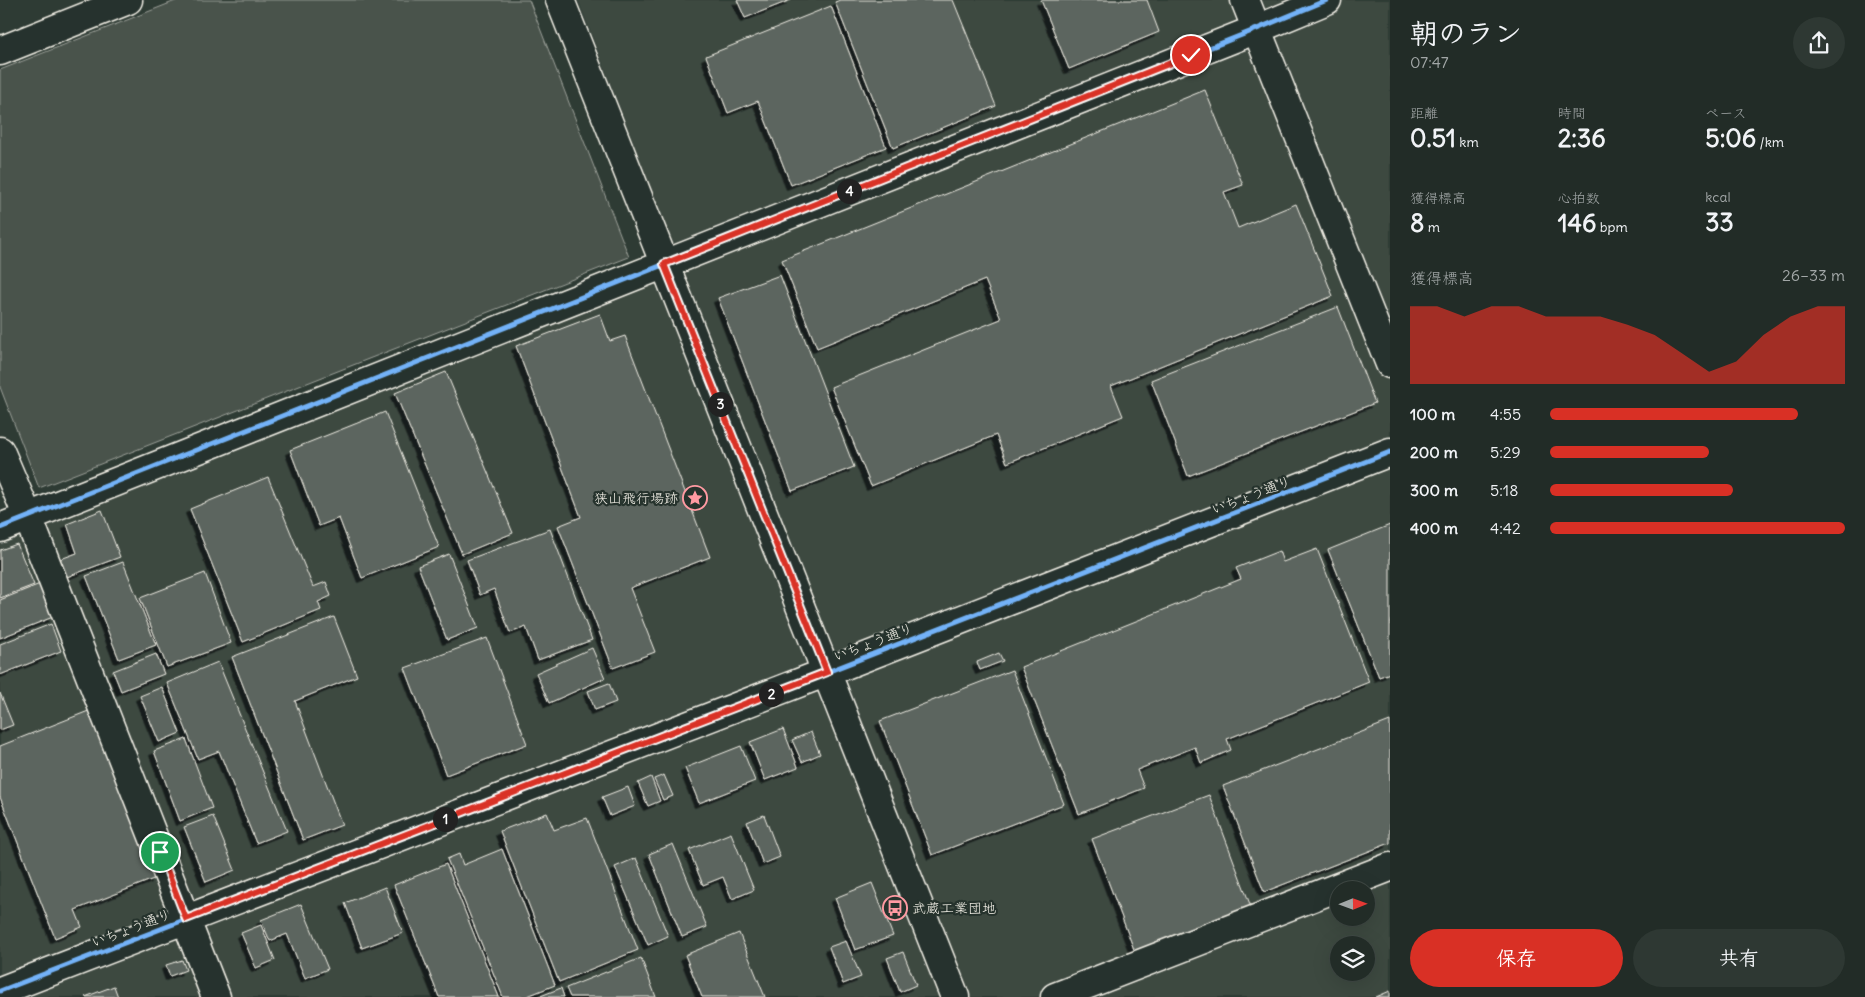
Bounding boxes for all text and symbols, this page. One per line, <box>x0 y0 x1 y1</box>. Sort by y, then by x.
text: 朝のラン <box>1410 15 1522 51</box>
button: share <box>1793 17 1845 69</box>
pin <box>1170 34 1212 76</box>
icon: check <box>1177 41 1205 69</box>
text: 07:47 <box>1410 52 1449 72</box>
text: 距離 <box>1410 104 1438 122</box>
text: 時間 <box>1558 104 1586 122</box>
text: ペース <box>1705 104 1747 122</box>
text: 0.51 <box>1410 122 1456 154</box>
text: 2:36 <box>1558 122 1606 154</box>
text: 5:06 <box>1705 122 1756 154</box>
text: km <box>1456 133 1479 151</box>
text: /km <box>1756 133 1784 151</box>
pin: 4 <box>836 178 862 204</box>
text: 4 <box>845 182 854 200</box>
text: kcal <box>1705 188 1731 206</box>
text: 獲得標高 <box>1410 189 1466 207</box>
text: 心拍数 <box>1558 189 1600 207</box>
text: 33 <box>1705 206 1734 238</box>
text: 8 <box>1410 207 1424 239</box>
text: 146 <box>1558 207 1596 239</box>
text: m <box>1424 218 1440 236</box>
text: bpm <box>1596 218 1628 236</box>
text: 26–33 m <box>1782 265 1845 285</box>
text: 獲得標高 <box>1410 268 1474 288</box>
pin: 3 <box>708 392 732 416</box>
text: 3 <box>717 395 724 413</box>
text: 100 m <box>1410 404 1455 424</box>
text: 4:55 <box>1490 404 1521 424</box>
text: 200 m <box>1410 442 1458 462</box>
text: 5:29 <box>1490 442 1521 462</box>
street label: いちょう通り <box>1209 472 1293 518</box>
text: 300 m <box>1410 480 1458 500</box>
text: 5:18 <box>1490 480 1518 500</box>
place icon: 狭山飛行場跡 <box>682 485 708 511</box>
place label: 狭山飛行場跡 <box>594 489 678 507</box>
text: 400 m <box>1410 518 1458 538</box>
text: 4:42 <box>1490 518 1521 538</box>
street label: いちょう通り <box>831 619 915 665</box>
pin: 2 <box>758 682 784 706</box>
text: 2 <box>768 685 775 703</box>
pin: 1 <box>432 806 458 832</box>
text: 1 <box>443 810 448 828</box>
pin <box>139 831 181 873</box>
icon: arrive <box>146 838 174 866</box>
north arrow <box>1330 881 1375 926</box>
map controls <box>1330 881 1375 981</box>
bus stop icon: 武蔵工業団地 <box>882 895 908 921</box>
place label: 武蔵工業団地 <box>912 899 996 917</box>
street label: いちょう通り <box>89 905 173 951</box>
button: 保存 <box>1410 929 1623 987</box>
button: 共有 <box>1633 929 1845 987</box>
button: layers <box>1330 936 1375 981</box>

